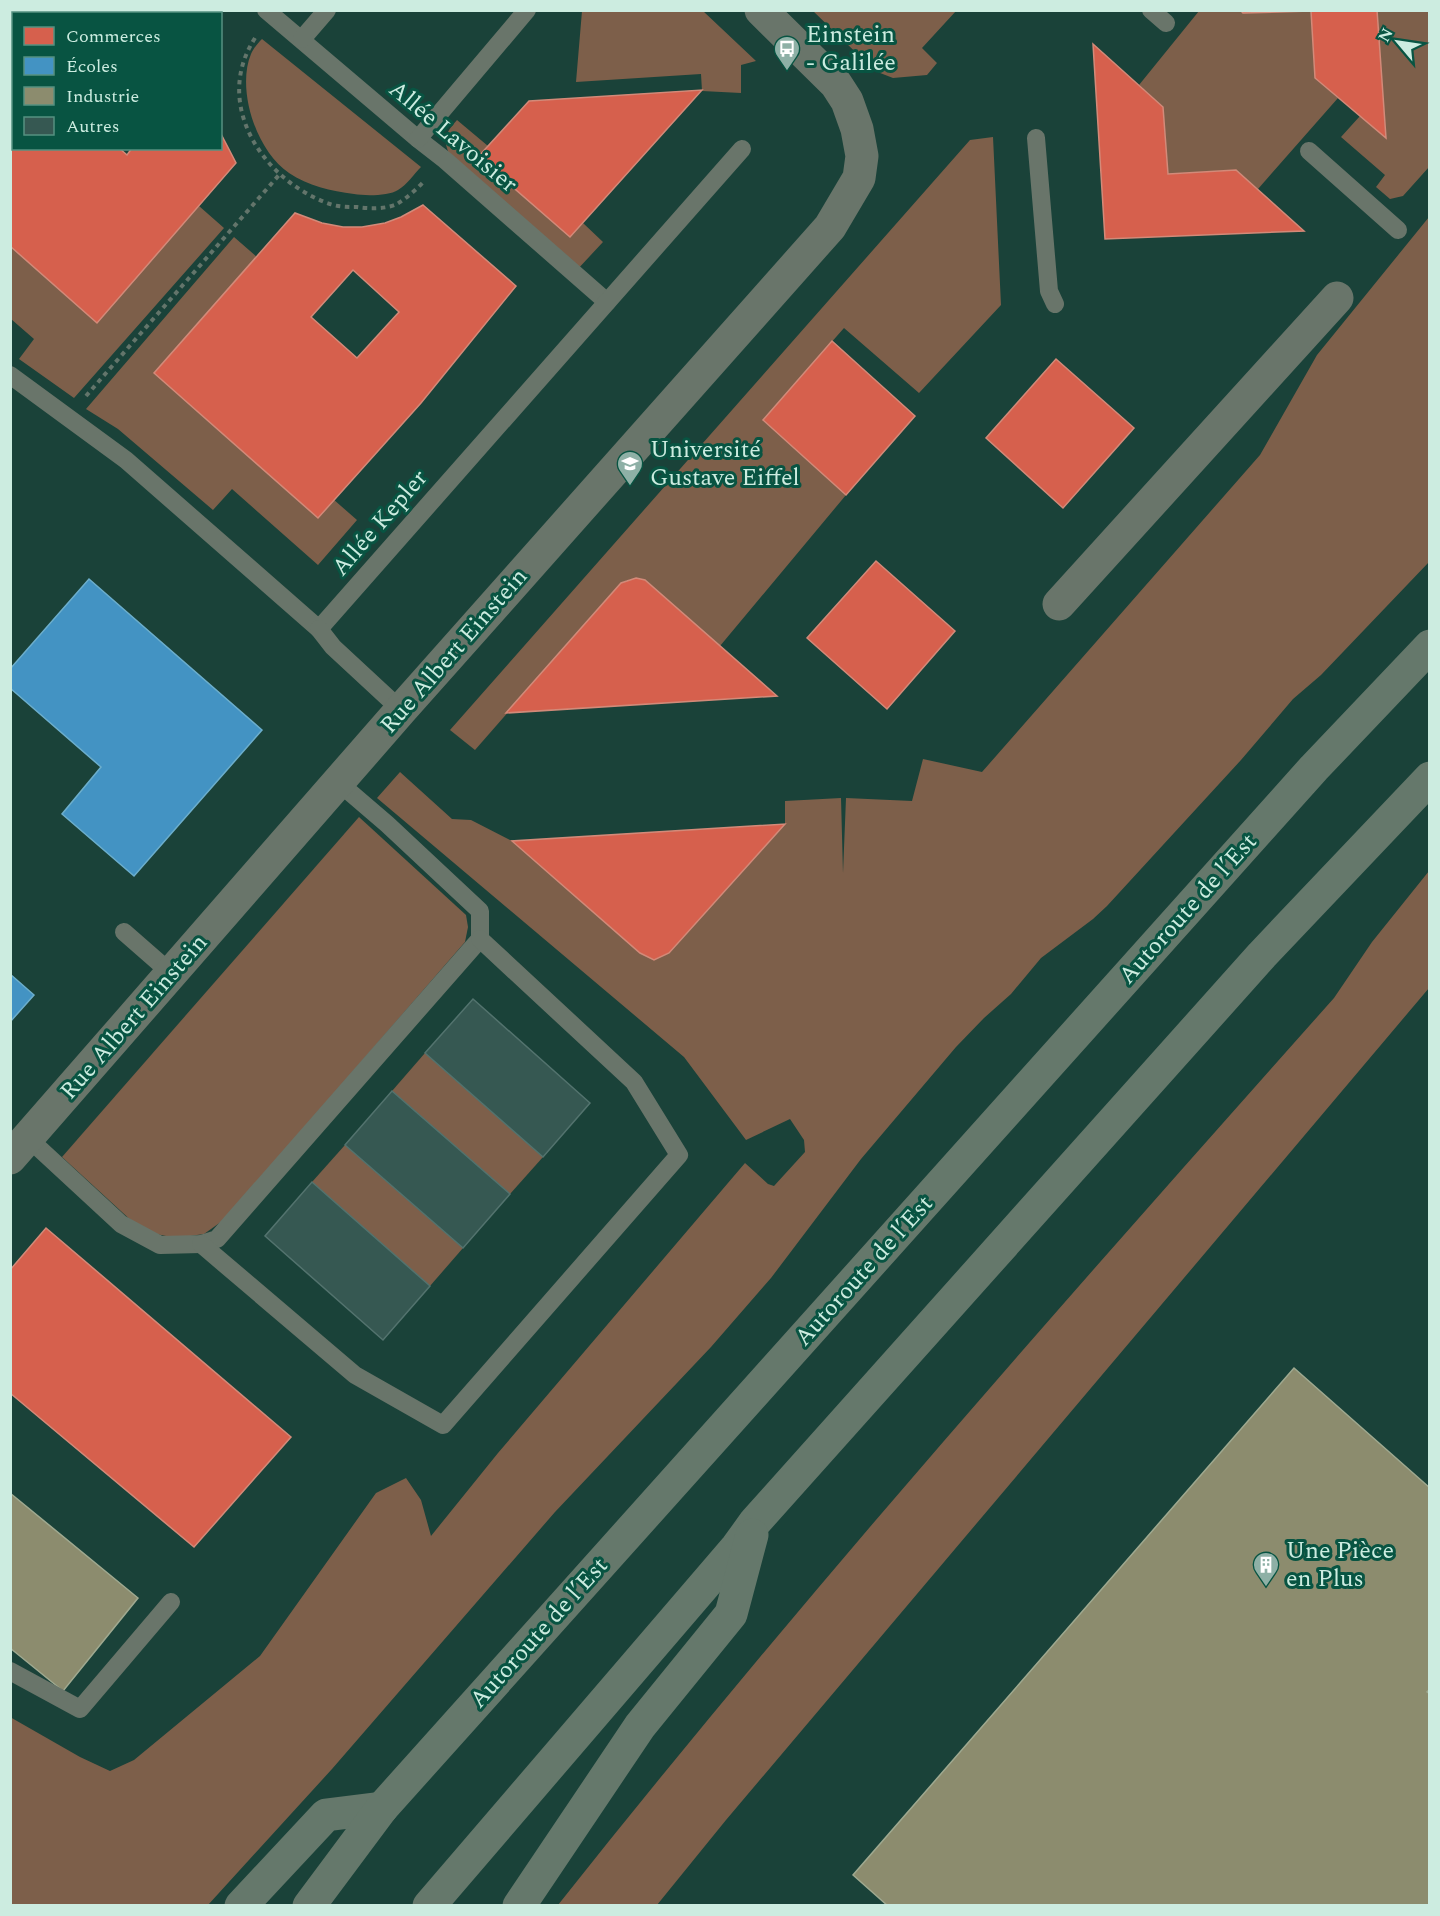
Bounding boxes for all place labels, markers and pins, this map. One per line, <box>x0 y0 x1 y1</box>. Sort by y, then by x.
place label: Einstein - Galilée <box>806 17 896 81</box>
bus stop icon: Einstein - Galilée <box>772 34 802 72</box>
place label: Université Gustave Eiffel <box>650 432 800 496</box>
school or university icon: Université Gustave Eiffel <box>615 449 645 487</box>
place label: Une Pièce en Plus <box>1286 1533 1394 1597</box>
building icon: Une Pièce en Plus <box>1251 1550 1281 1588</box>

